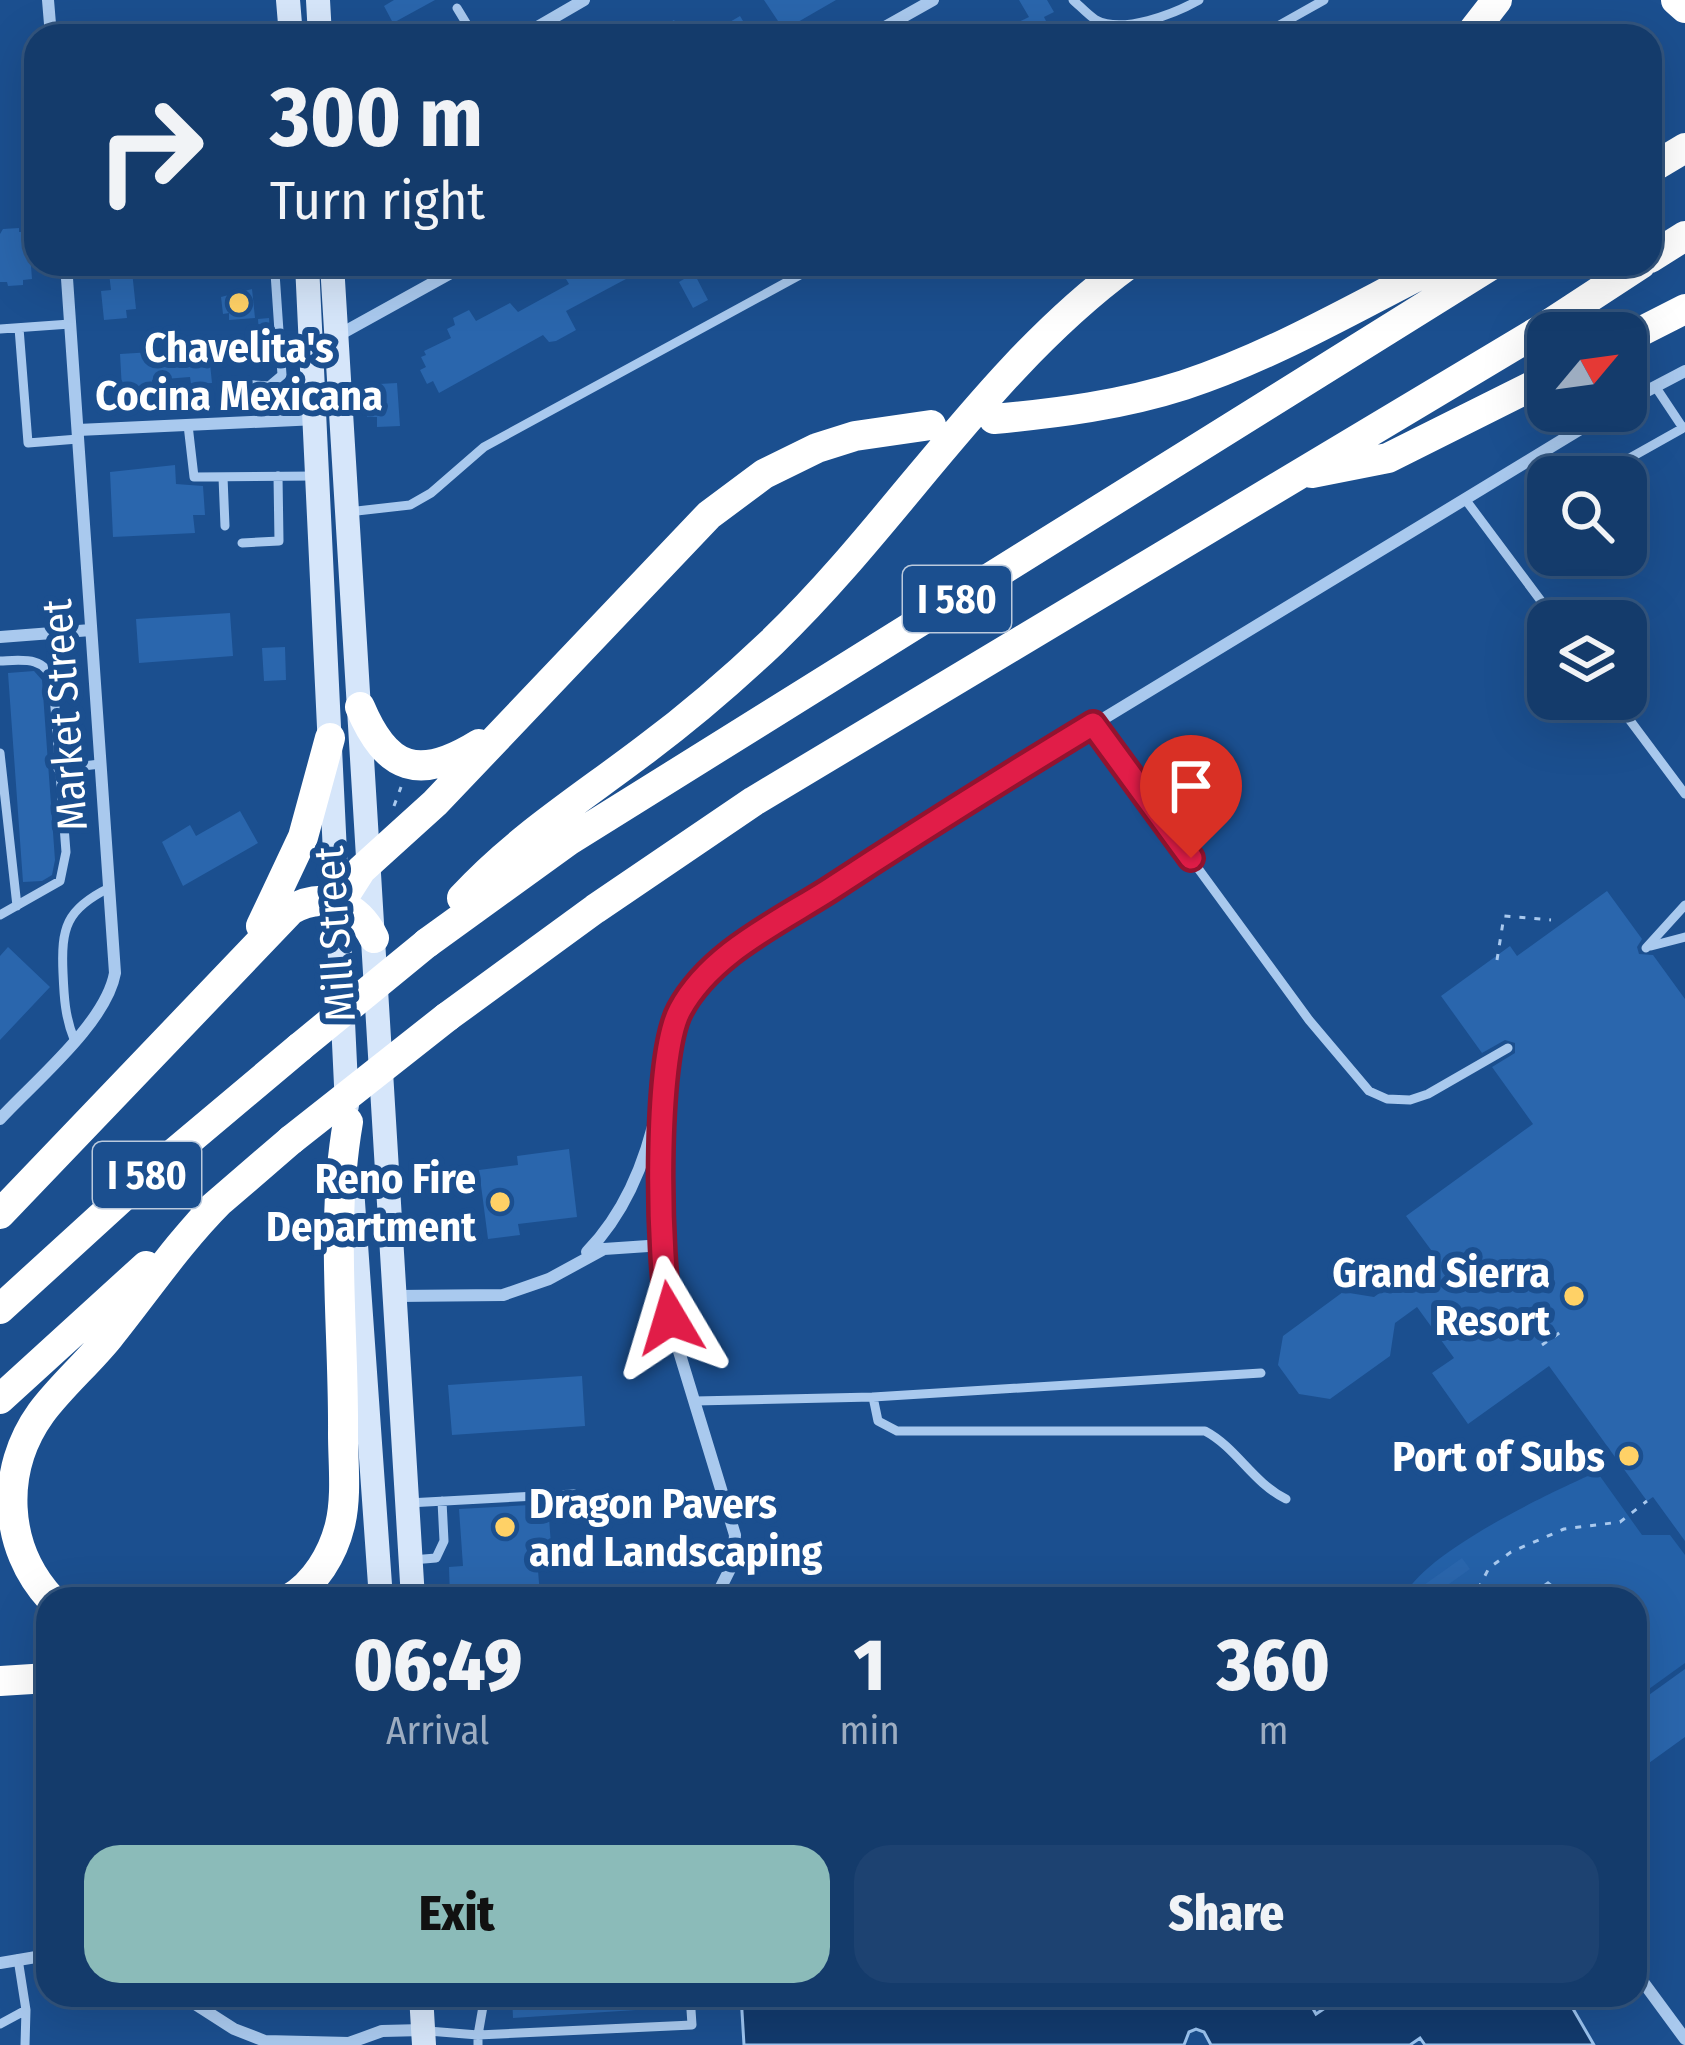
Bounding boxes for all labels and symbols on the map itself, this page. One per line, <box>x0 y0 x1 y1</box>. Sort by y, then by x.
marker: Chavelita's Cocina Mexicana <box>226 290 252 316</box>
north arrow <box>1527 312 1647 432</box>
place label: Chavelita's Cocina Mexicana <box>95 323 383 421</box>
road number: I 580 <box>903 566 1011 632</box>
street label: Market Street <box>32 597 98 832</box>
pin <box>1140 735 1242 858</box>
street label: Mill Street <box>304 844 366 1023</box>
road number: I 580 <box>93 1142 201 1208</box>
place label: Reno Fire Department <box>266 1154 477 1252</box>
marker: Reno Fire Department <box>487 1189 513 1215</box>
place label: Grand Sierra Resort <box>1332 1248 1551 1346</box>
position arrow <box>607 1255 733 1381</box>
marker: Grand Sierra Resort <box>1561 1283 1587 1309</box>
place label: Port of Subs <box>1392 1432 1605 1482</box>
marker: Port of Subs <box>1616 1443 1642 1469</box>
place label: Dragon Pavers and Landscaping <box>529 1479 822 1577</box>
marker: Dragon Pavers and Landscaping <box>492 1514 518 1540</box>

